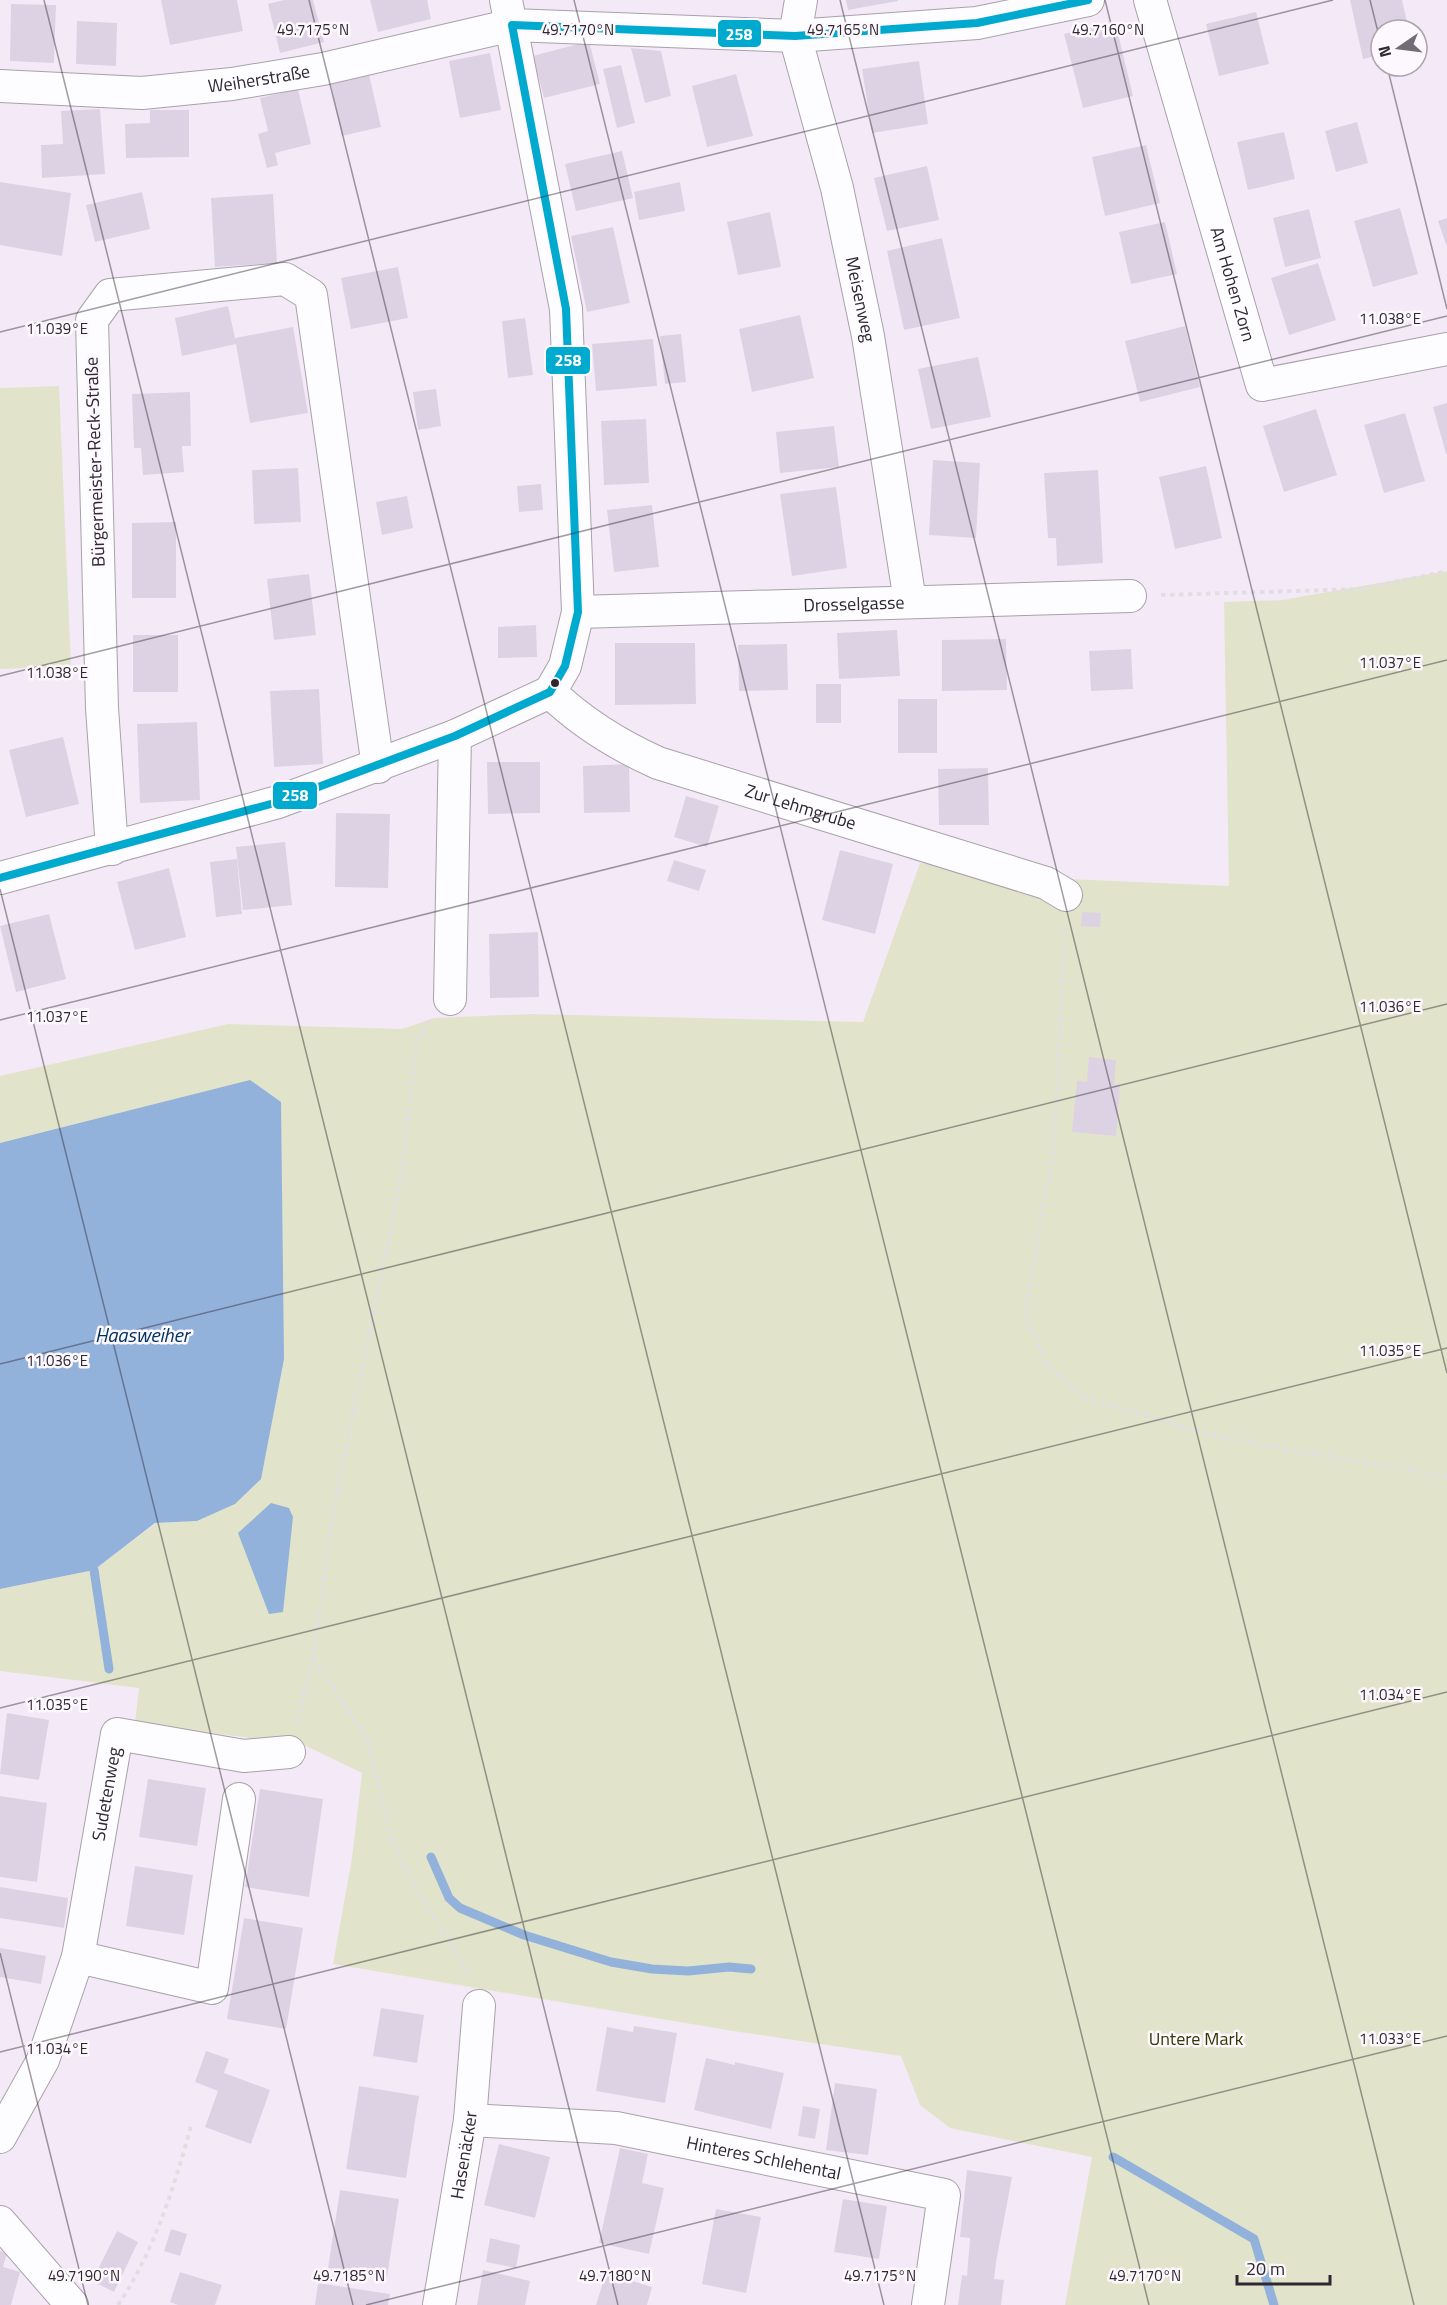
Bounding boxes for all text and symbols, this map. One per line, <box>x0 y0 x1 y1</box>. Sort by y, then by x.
text: 49.7175°N <box>277 18 349 41</box>
text: 49.7170°N <box>542 18 614 41</box>
text: 49.7165°N <box>807 18 879 41</box>
text: 49.7160°N <box>1072 18 1144 41</box>
north arrow <box>1369 18 1429 78</box>
line badge: 258 <box>717 19 762 48</box>
text: 258 <box>726 22 752 46</box>
text: N <box>1371 43 1397 60</box>
street label: Weiherstraße <box>207 57 312 99</box>
street label: Am Hohen Zorn <box>1204 223 1263 345</box>
street label: Meisenweg <box>839 254 883 344</box>
text: 11.038°E <box>1359 307 1421 330</box>
text: 11.039°E <box>26 317 88 340</box>
line badge: 258 <box>545 346 591 375</box>
text: 258 <box>555 348 581 372</box>
street label: Bürgermeister-Reck-Straße <box>77 356 112 568</box>
street label: Drosselgasse <box>803 589 905 618</box>
text: 11.037°E <box>1359 651 1421 674</box>
text: 11.038°E <box>26 661 88 684</box>
unlabelled marker <box>549 677 561 689</box>
street label: Zur Lehmgrube <box>742 777 860 836</box>
line badge: 258 <box>272 781 318 810</box>
text: 258 <box>282 783 308 807</box>
text: 11.036°E <box>1359 995 1421 1018</box>
text: 11.037°E <box>26 1005 88 1028</box>
water label: Haasweiher <box>95 1319 192 1350</box>
text: 11.035°E <box>1359 1339 1421 1362</box>
text: 11.036°E <box>26 1349 88 1372</box>
text: 11.034°E <box>1359 1683 1421 1706</box>
text: 11.035°E <box>26 1693 88 1716</box>
street label: Sudetenweg <box>85 1745 127 1843</box>
park label: Untere Mark <box>1149 2025 1244 2052</box>
text: 11.033°E <box>1359 2027 1421 2050</box>
text: 11.034°E <box>26 2037 88 2060</box>
street label: Hasenäcker <box>443 2110 484 2201</box>
street label: Hinteres Schlehental <box>684 2129 844 2187</box>
scale bar <box>1237 2248 1330 2286</box>
text: 20 m <box>1246 2255 1285 2282</box>
text: 49.7190°N <box>48 2264 120 2287</box>
text: 49.7185°N <box>313 2264 385 2287</box>
text: 49.7180°N <box>579 2264 651 2287</box>
text: 49.7175°N <box>844 2264 916 2287</box>
text: 49.7170°N <box>1109 2264 1181 2287</box>

